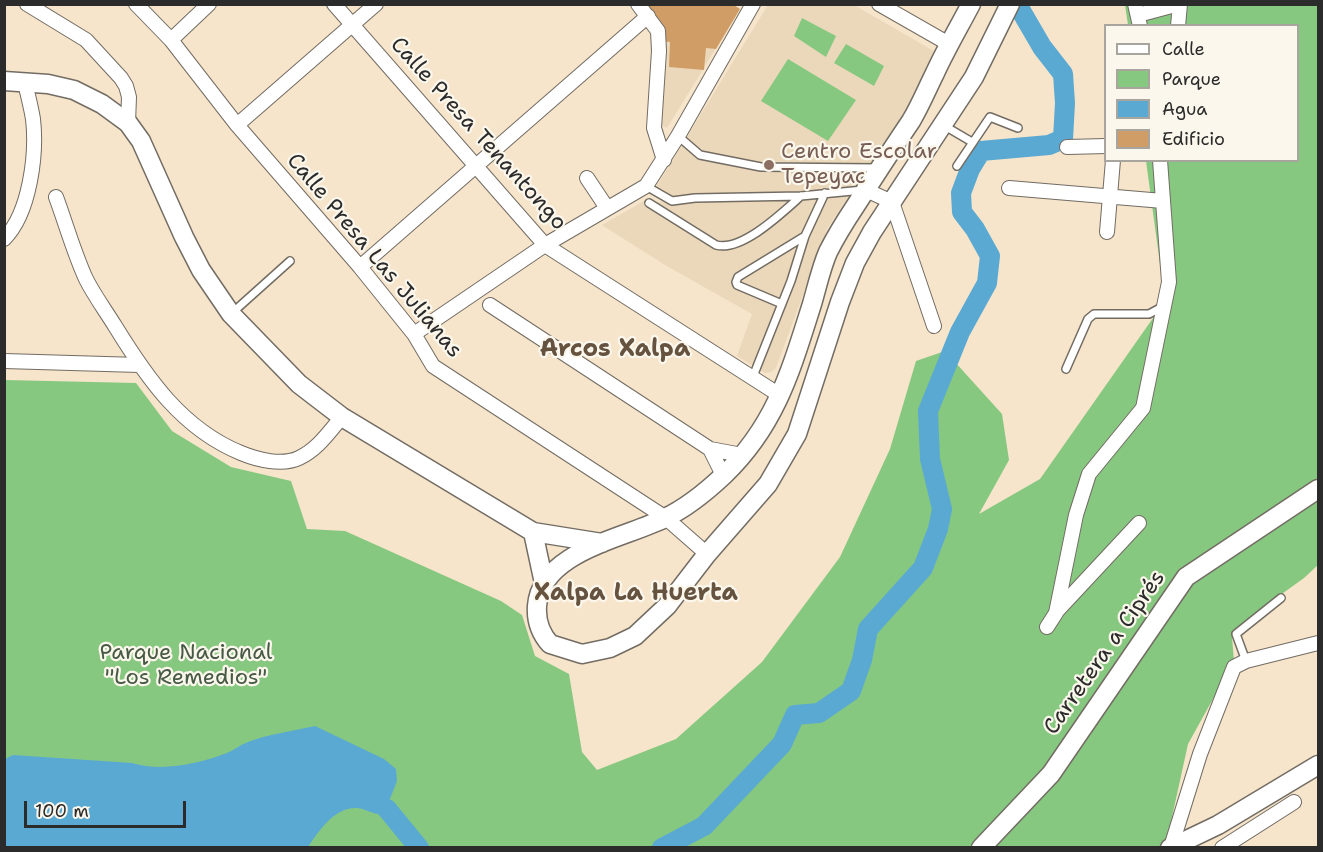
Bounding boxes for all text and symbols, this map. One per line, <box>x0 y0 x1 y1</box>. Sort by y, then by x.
legend <box>1104 24 1299 162</box>
street label: Calle Presa Tenantongo <box>384 32 572 236</box>
text: Calle <box>1162 37 1205 61</box>
text: Parque <box>1162 67 1221 91</box>
text: Agua <box>1162 97 1207 121</box>
text: Edificio <box>1162 127 1225 151</box>
place label: Centro Escolar Tepeyac <box>781 139 937 190</box>
street label: Calle Presa Las Julianas <box>281 148 467 364</box>
marker: Centro Escolar Tepeyac <box>762 158 776 172</box>
district label: Arcos Xalpa <box>540 336 690 364</box>
street label: Carretera a Ciprés <box>1039 566 1171 740</box>
district label: Xalpa La Huerta <box>534 580 738 608</box>
park label: Parque Nacional "Los Remedios" <box>100 640 272 692</box>
scale bar <box>27 789 189 827</box>
text: 100 m <box>35 799 89 823</box>

